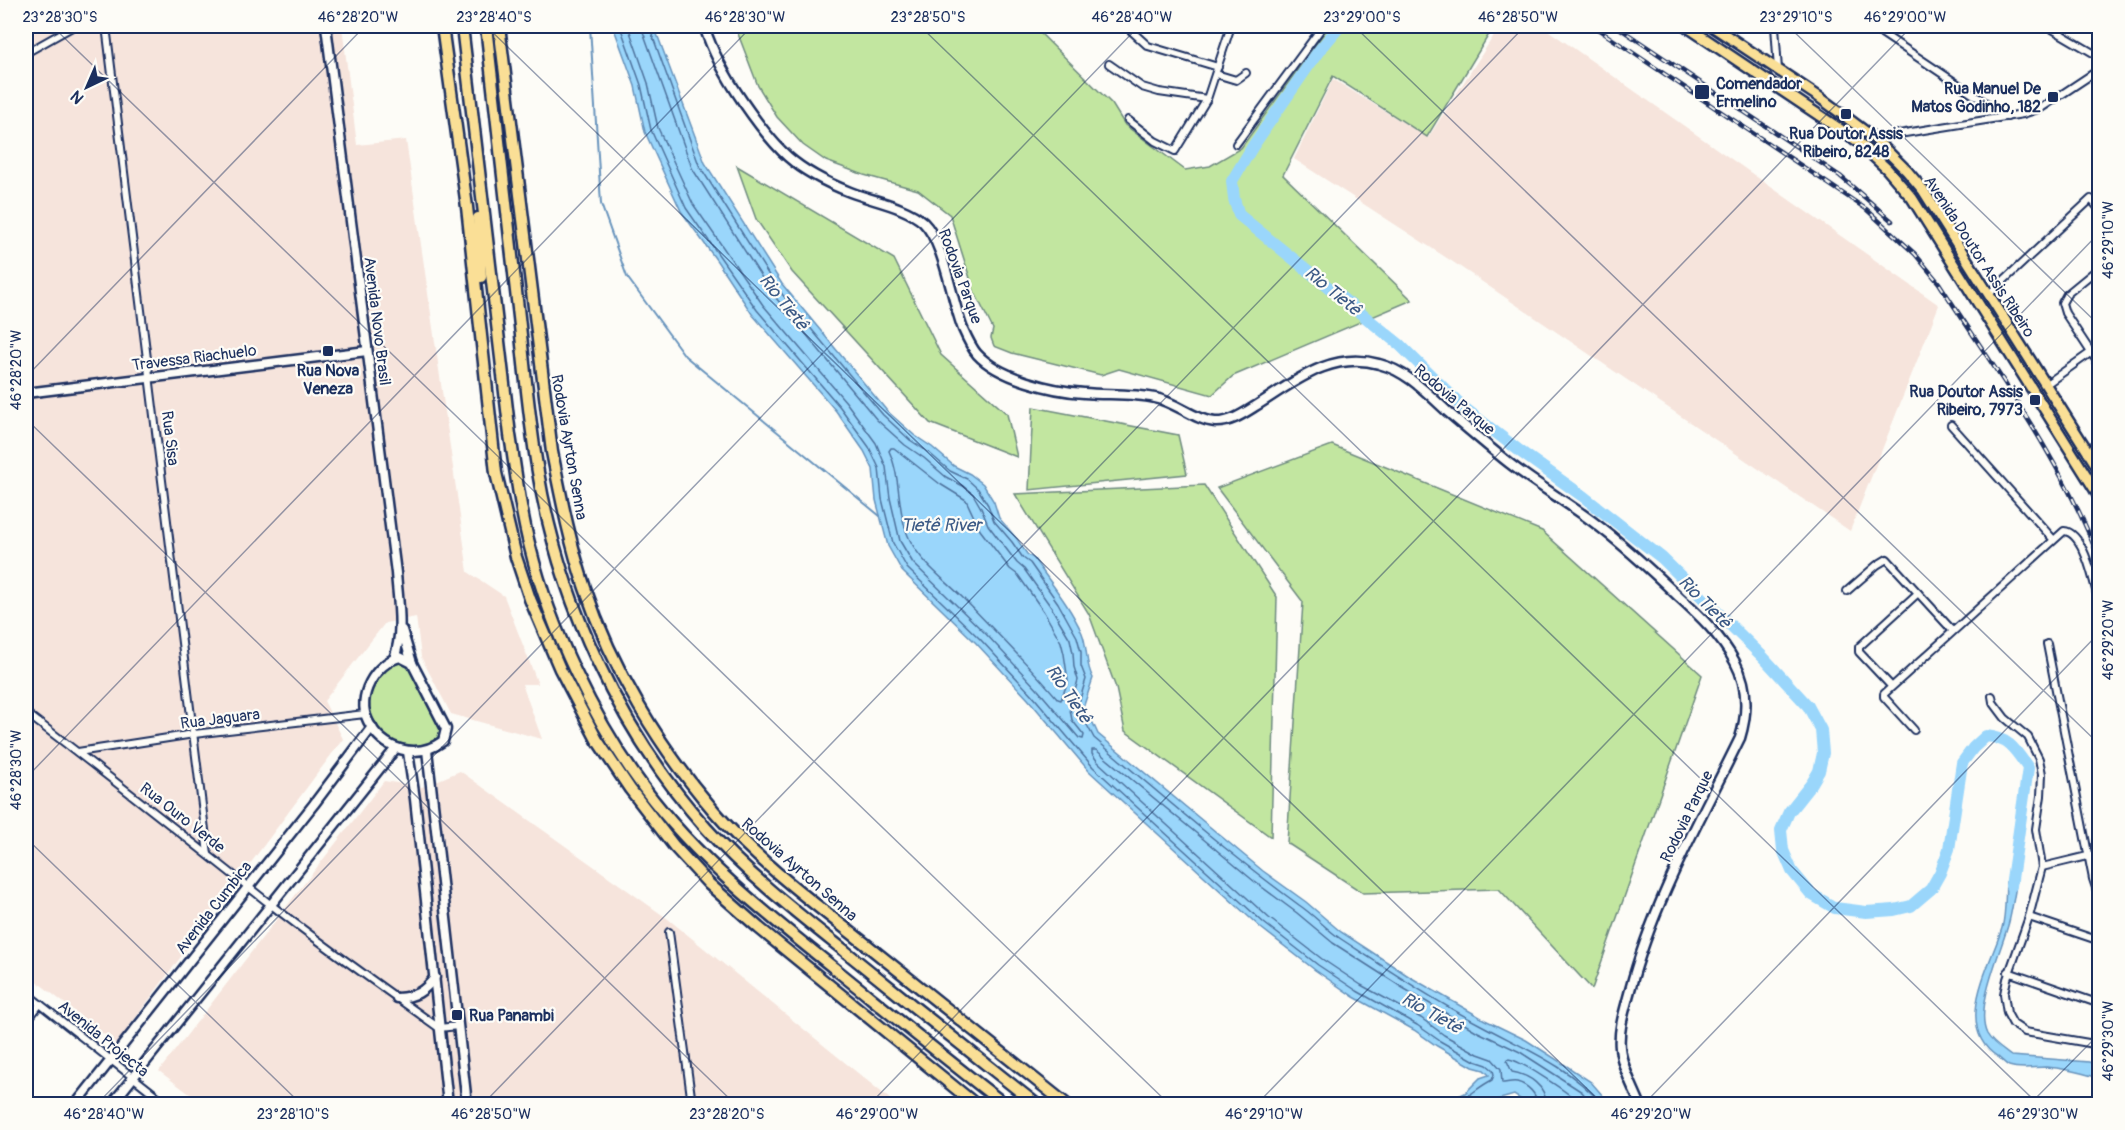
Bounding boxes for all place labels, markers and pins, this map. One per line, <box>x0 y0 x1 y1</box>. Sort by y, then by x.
place label: Comendador Ermelino <box>1716 74 1802 112</box>
place label: Rua Manuel De Matos Godinho, 182 <box>1911 79 2042 117</box>
marker: Comendador Ermelino <box>1693 83 1711 101</box>
marker: Rua Manuel De Matos Godinho, 182 <box>2046 90 2060 104</box>
marker: Rua Doutor Assis Ribeiro, 8248 <box>1839 107 1853 121</box>
place label: Rua Doutor Assis Ribeiro, 8248 <box>1789 124 1904 162</box>
marker: Rua Nova Veneza <box>321 344 335 358</box>
place label: Rua Nova Veneza <box>297 361 360 399</box>
place label: Rua Doutor Assis Ribeiro, 7973 <box>1909 382 2024 420</box>
marker: Rua Doutor Assis Ribeiro, 7973 <box>2028 393 2042 407</box>
place label: Rua Panambi <box>469 1006 554 1026</box>
marker: Rua Panambi <box>450 1008 464 1022</box>

